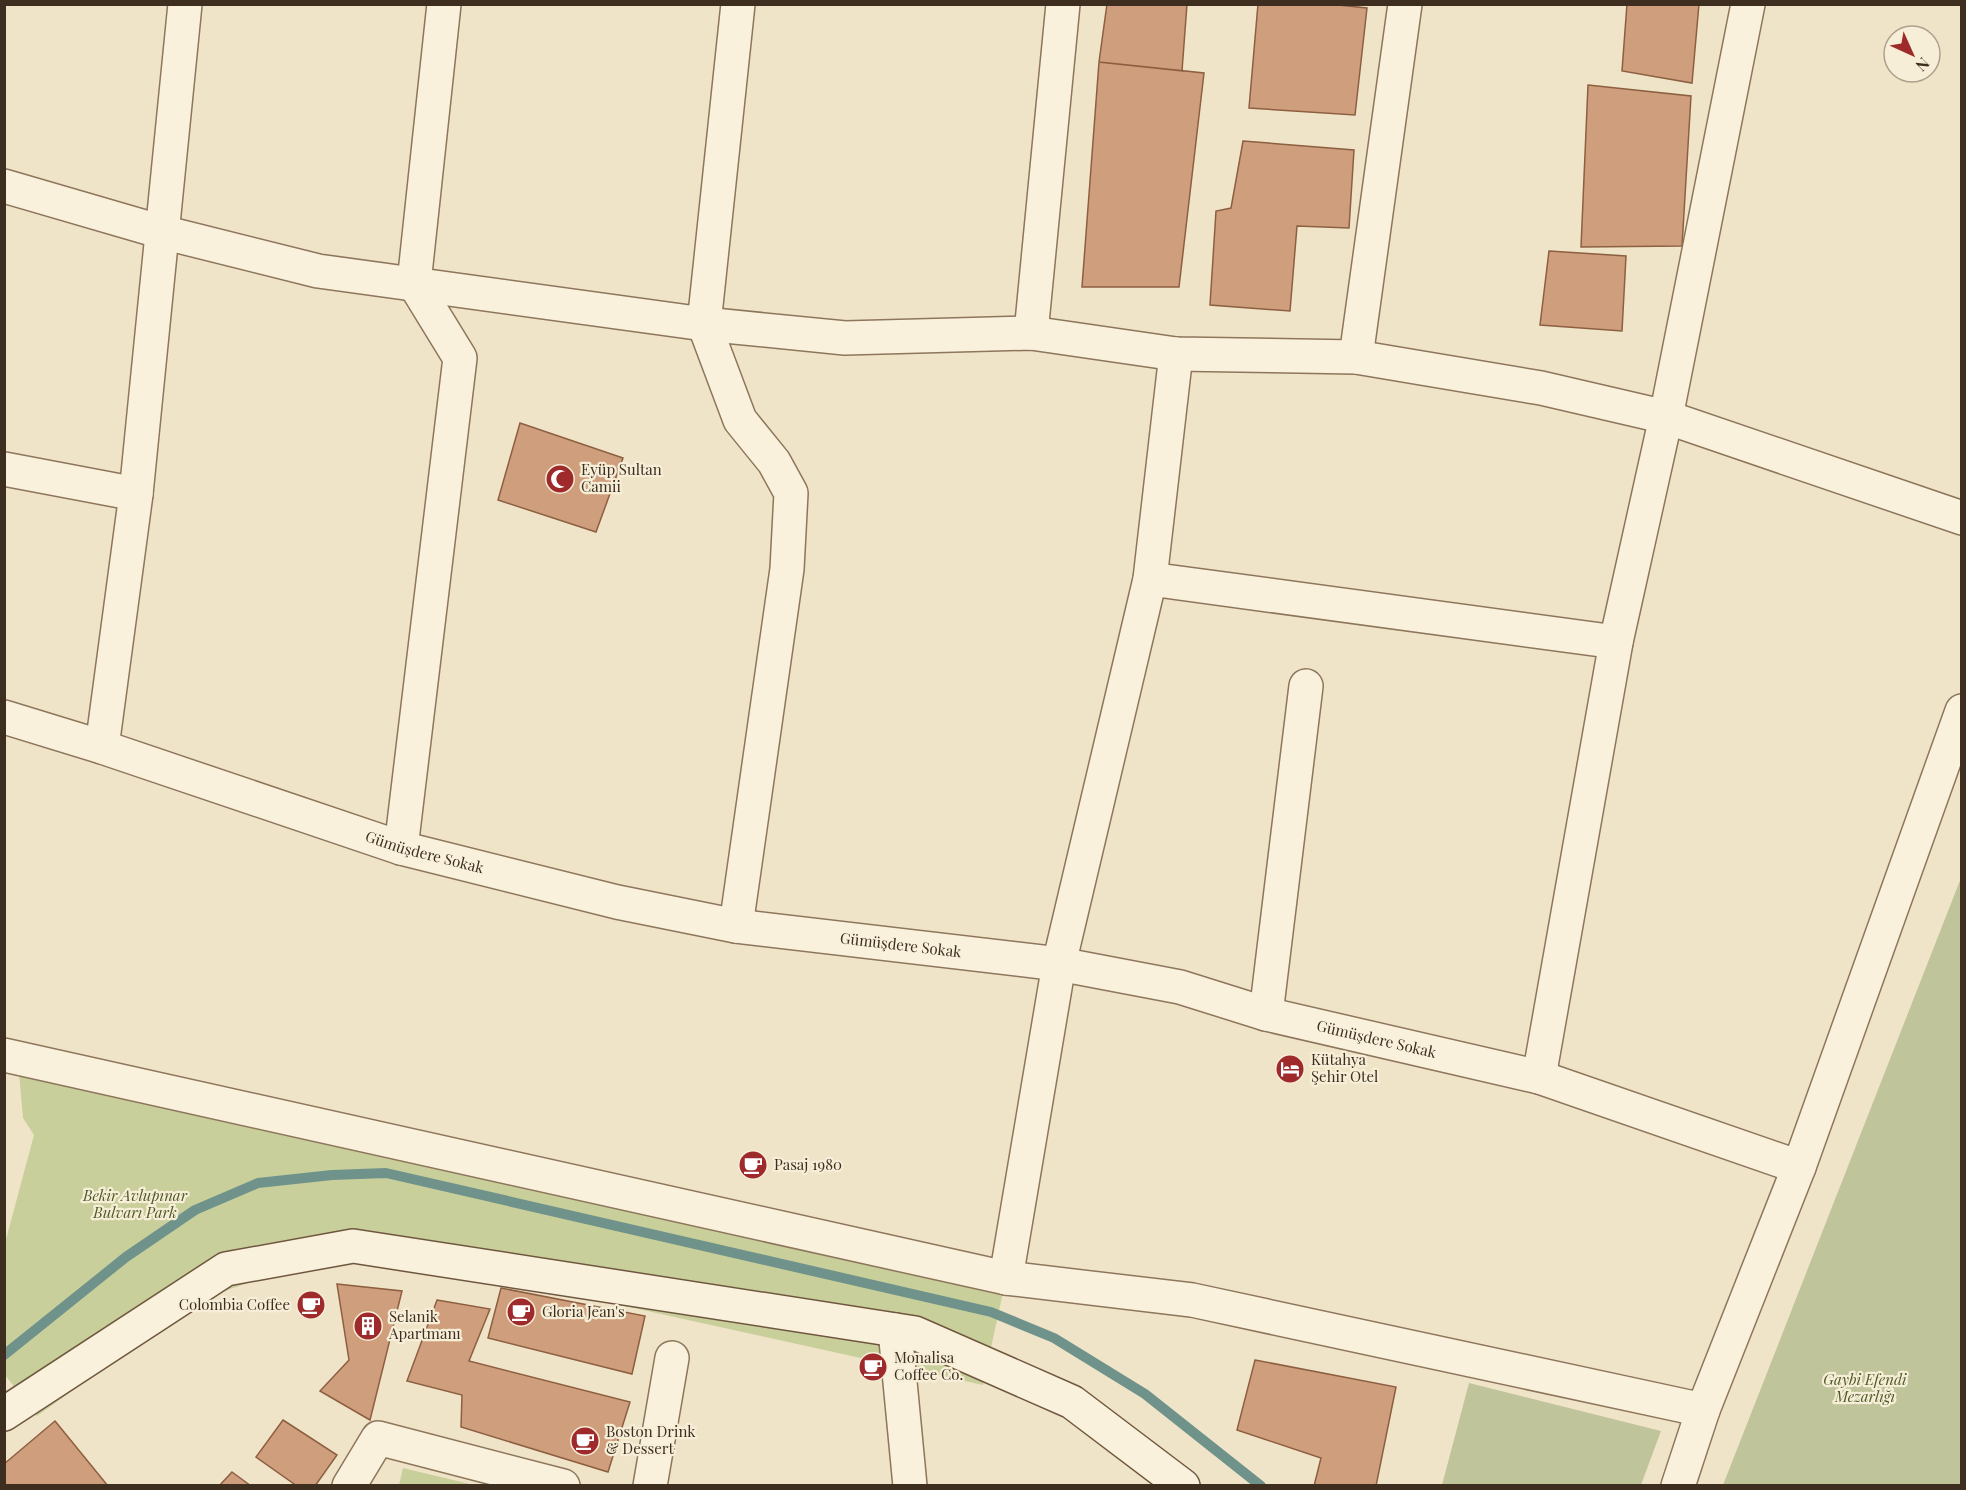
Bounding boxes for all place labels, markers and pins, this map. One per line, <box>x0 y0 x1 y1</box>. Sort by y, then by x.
place label: Eyüp Sultan Camii <box>581 459 662 496</box>
mosque icon: Eyüp Sultan Camii <box>544 463 576 495</box>
place label: Kütahya Şehir Otel <box>1311 1049 1378 1086</box>
hotel icon: Kütahya Şehir Otel <box>1274 1053 1306 1085</box>
cafe icon: Pasaj 1980 <box>737 1149 769 1181</box>
place label: Pasaj 1980 <box>774 1154 842 1174</box>
cafe icon: Colombia Coffee <box>295 1289 327 1321</box>
place label: Colombia Coffee <box>179 1294 290 1314</box>
cafe icon: Gloria Jean's <box>505 1296 537 1328</box>
place label: Gloria Jean's <box>542 1301 625 1321</box>
place label: Selanik Apartmanı <box>388 1306 461 1343</box>
building icon: Selanik Apartmanı <box>352 1310 384 1342</box>
place label: Monalisa Coffee Co. <box>894 1347 963 1384</box>
cafe icon: Monalisa Coffee Co. <box>857 1351 889 1383</box>
place label: Boston Drink & Dessert <box>606 1421 696 1458</box>
cafe icon: Boston Drink & Dessert <box>569 1425 601 1457</box>

